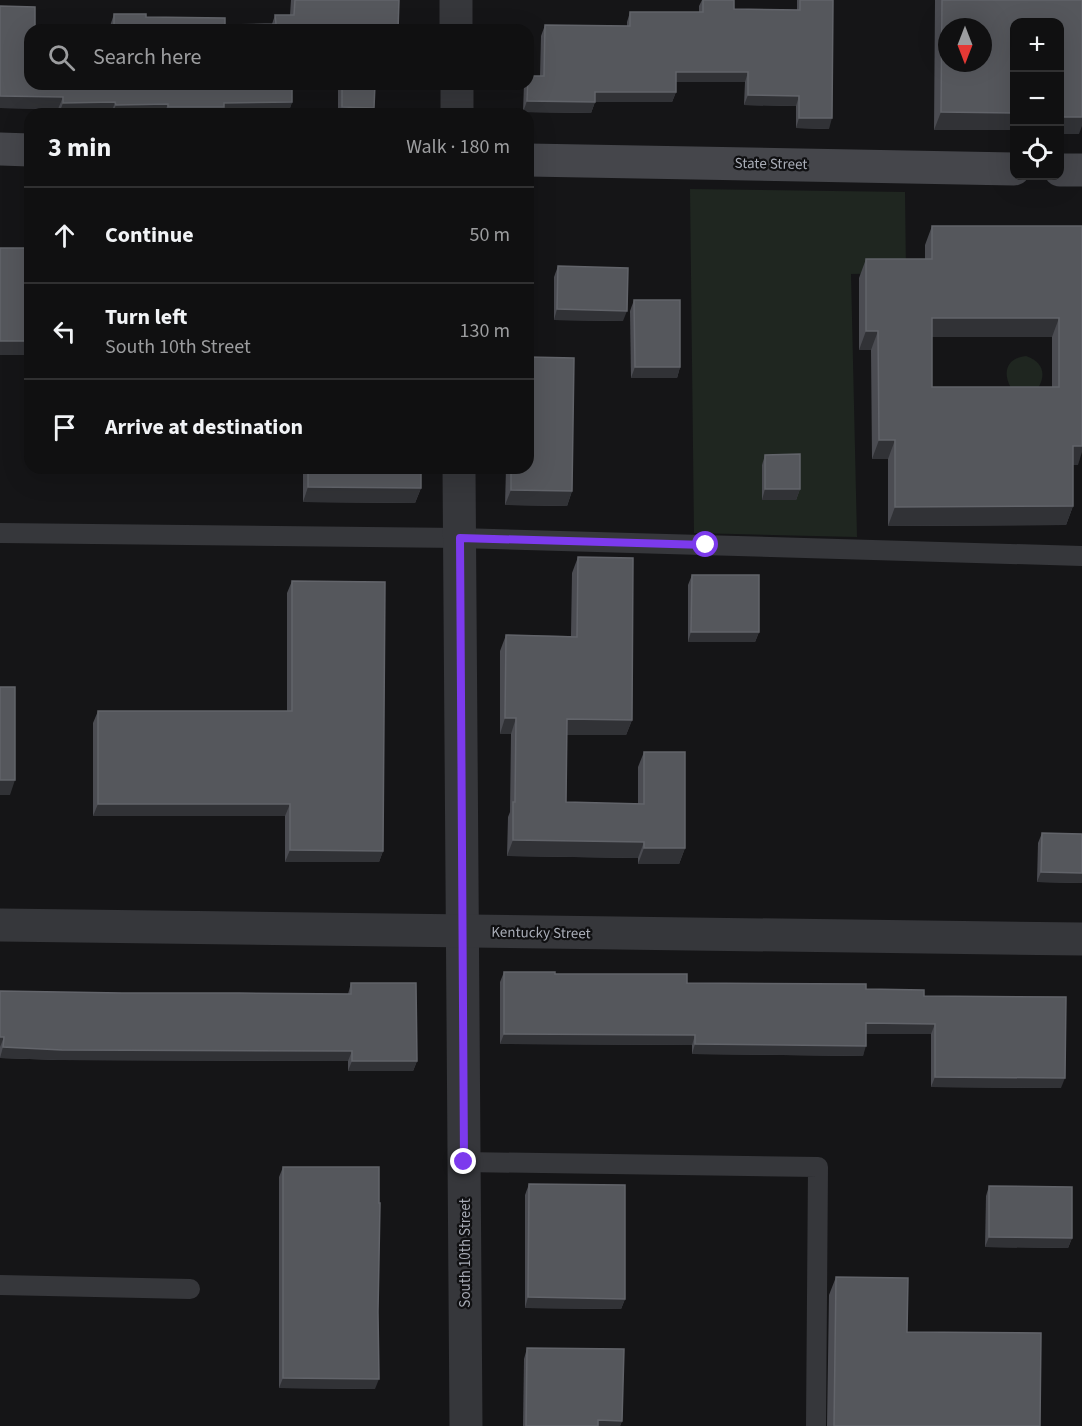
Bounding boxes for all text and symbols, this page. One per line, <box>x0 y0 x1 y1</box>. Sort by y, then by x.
north arrow <box>938 18 992 72</box>
map controls <box>1010 18 1064 180</box>
button: + <box>1010 18 1064 72</box>
search box <box>24 24 534 90</box>
icon: search <box>45 41 78 74</box>
text: Search here <box>93 41 201 73</box>
button: − <box>1010 72 1064 126</box>
button: locate <box>1010 126 1064 180</box>
text: 3 min <box>48 129 111 166</box>
text: Walk · 180 m <box>406 133 510 161</box>
street label: State Street <box>734 153 808 175</box>
icon: ahead <box>48 219 81 252</box>
text: Continue <box>105 219 194 251</box>
text: 50 m <box>470 221 510 249</box>
text: Turn left <box>105 301 187 333</box>
icon: left <box>48 315 81 348</box>
text: 130 m <box>460 317 510 345</box>
text: South 10th Street <box>105 333 251 361</box>
icon: arrive <box>48 411 81 444</box>
text: Arrive at destination <box>105 411 303 443</box>
route start <box>692 531 718 557</box>
street label: Kentucky Street <box>491 922 591 944</box>
route end <box>450 1148 476 1174</box>
street label: South 10th Street <box>455 1198 476 1308</box>

